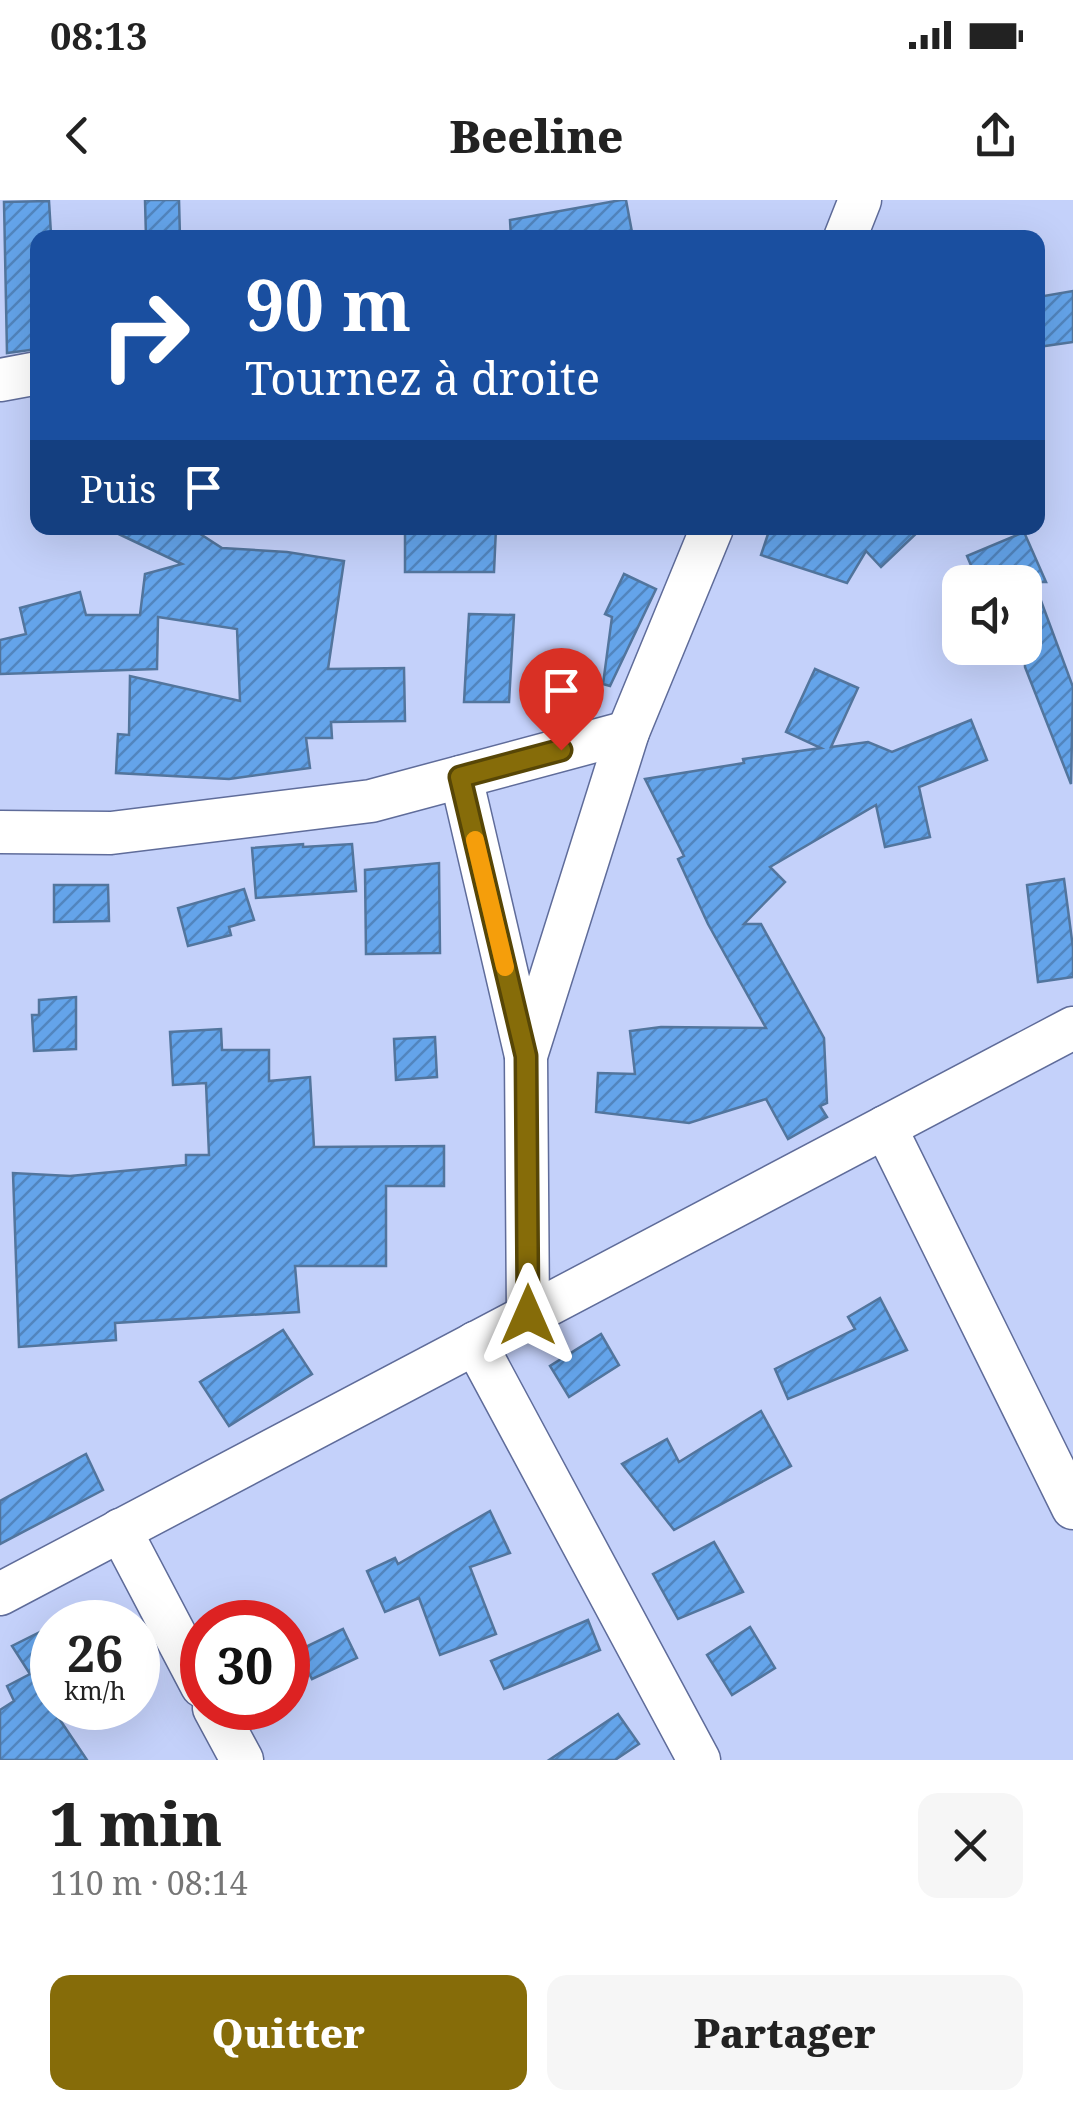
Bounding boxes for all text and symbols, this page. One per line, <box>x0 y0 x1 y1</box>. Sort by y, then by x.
text: 08:13 <box>50 9 147 61</box>
text: Beeline <box>450 105 623 166</box>
icon: back <box>50 108 105 163</box>
icon: share <box>968 108 1023 163</box>
text: 90 m <box>245 256 411 352</box>
icon: right <box>80 270 210 400</box>
text: Tournez à droite <box>245 347 600 408</box>
icon: arrive <box>176 460 231 515</box>
text: Puis <box>80 462 156 514</box>
map controls <box>942 565 1042 665</box>
button: sound <box>942 565 1042 665</box>
pin <box>519 648 604 751</box>
icon: arrive <box>534 663 589 718</box>
position arrow <box>476 1263 580 1367</box>
speed limit sign: 30 <box>180 1600 310 1730</box>
text: 26 <box>67 1619 123 1687</box>
text: km/h <box>64 1673 126 1707</box>
text: 1 min <box>50 1782 222 1864</box>
button: close <box>918 1793 1023 1898</box>
text: 110 m · 08:14 <box>50 1861 248 1904</box>
button: Quitter <box>50 1975 527 2090</box>
button: Partager <box>547 1975 1023 2090</box>

